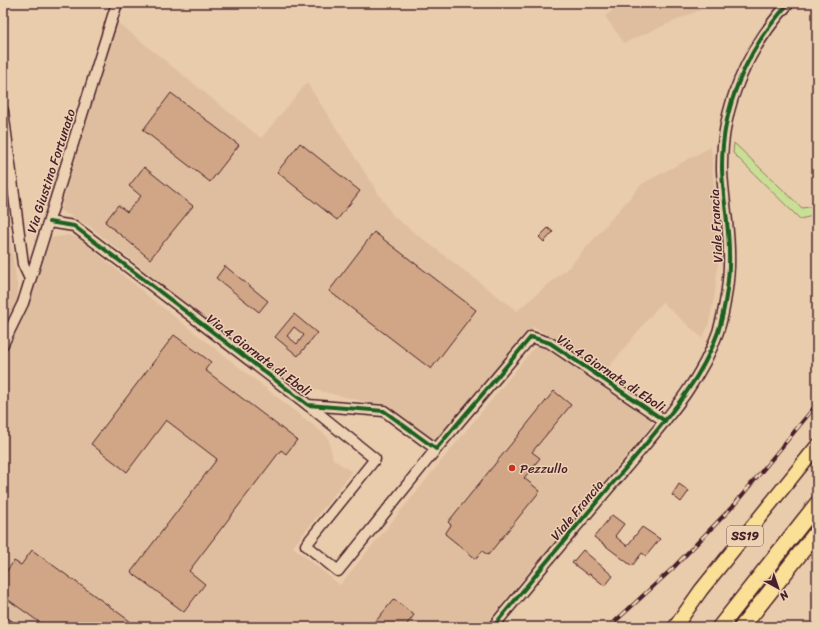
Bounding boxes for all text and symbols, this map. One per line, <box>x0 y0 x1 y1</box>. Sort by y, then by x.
street label: Via Giustino Fortunato <box>20 105 82 236</box>
street label: Viale Francia <box>703 188 729 263</box>
street label: Via 4 Giornate di Eboli <box>202 308 317 403</box>
street label: Via 4 Giornate di Eboli <box>552 328 670 418</box>
place label: Pezzullo <box>520 457 568 480</box>
marker: Pezzullo <box>507 463 517 473</box>
street label: Viale Francia <box>544 474 610 546</box>
road number: SS19 <box>727 526 763 546</box>
north arrow <box>758 568 798 608</box>
text: N <box>775 585 794 605</box>

